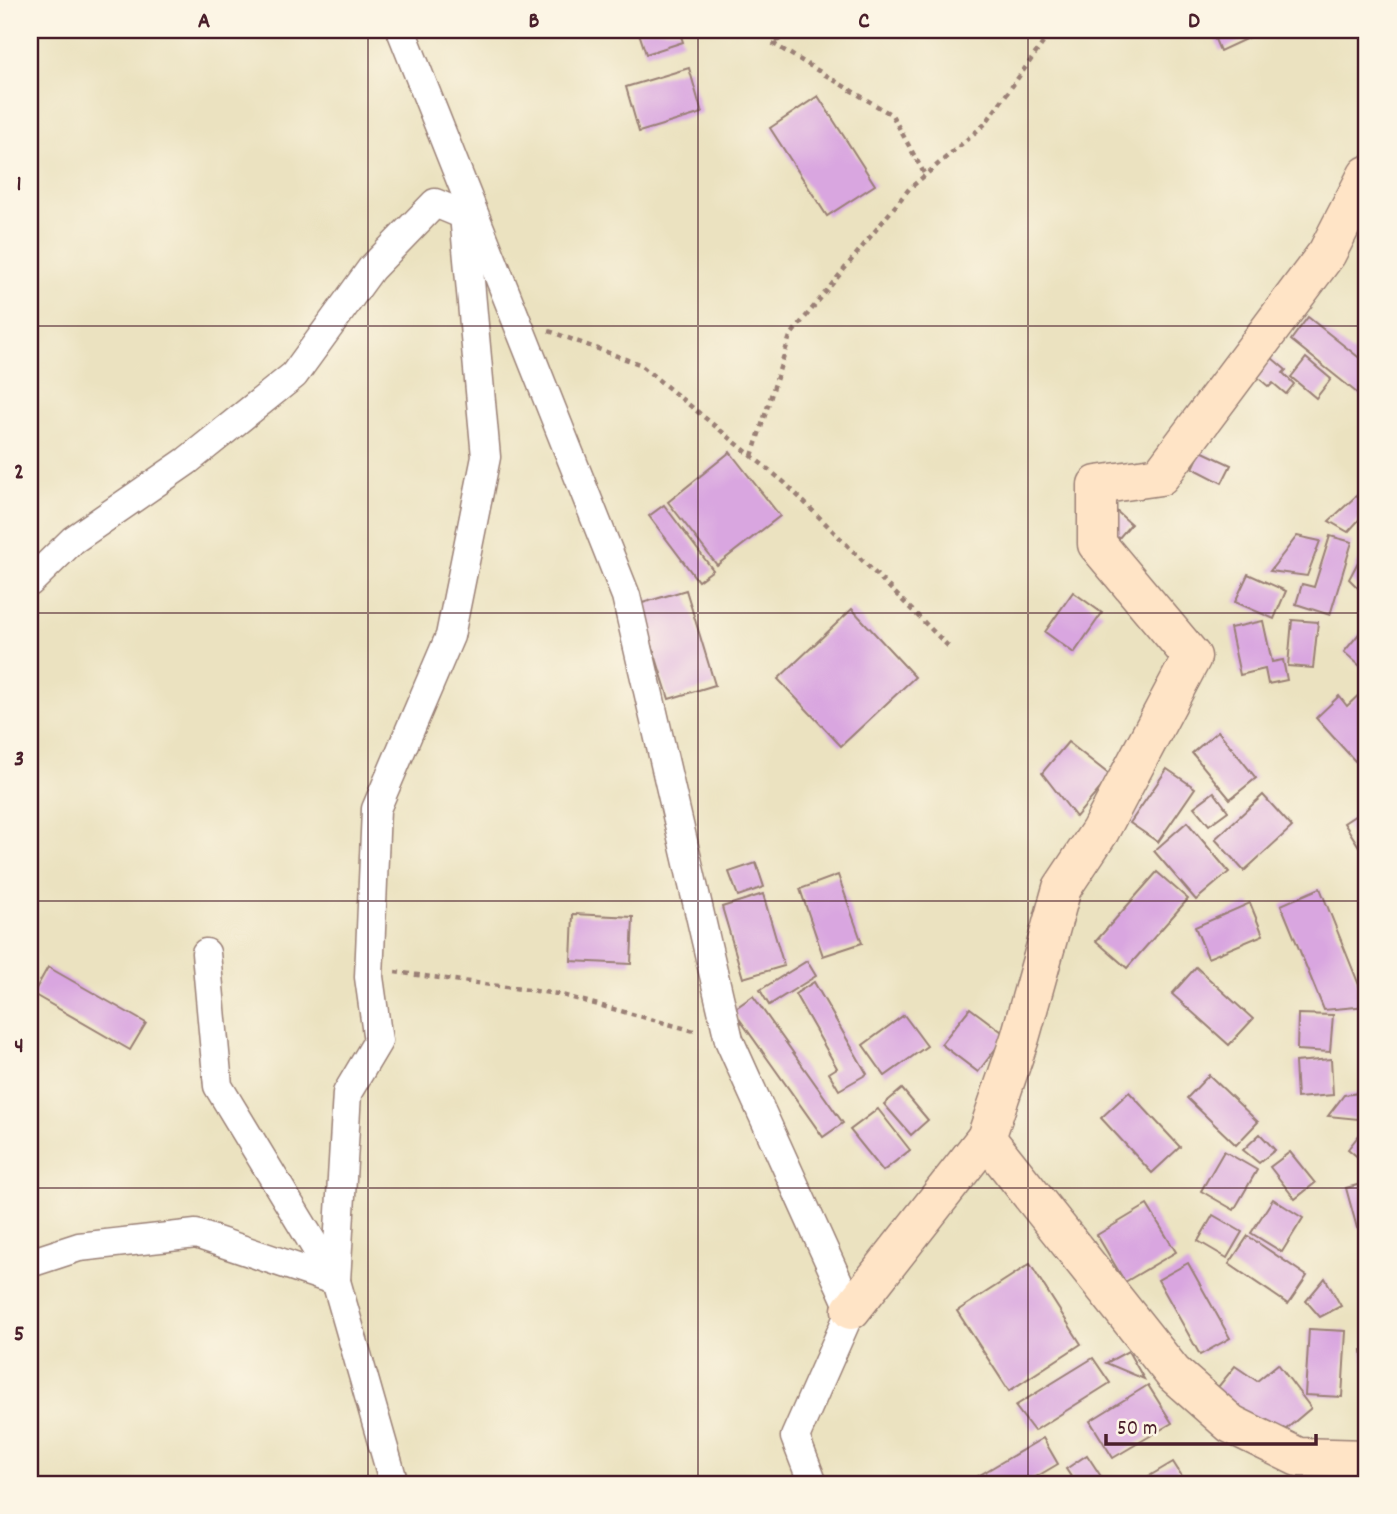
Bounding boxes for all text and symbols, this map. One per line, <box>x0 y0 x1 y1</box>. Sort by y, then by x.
text: A <box>198 6 210 39</box>
text: B <box>529 6 540 39</box>
text: C <box>858 6 870 39</box>
text: D <box>1188 6 1200 39</box>
text: 1 <box>16 169 22 202</box>
text: 2 <box>14 457 24 490</box>
text: 3 <box>14 744 24 777</box>
text: 4 <box>14 1031 24 1064</box>
text: 5 <box>14 1319 24 1352</box>
scale bar <box>1106 1402 1316 1446</box>
text: 50 m <box>1117 1415 1157 1445</box>

